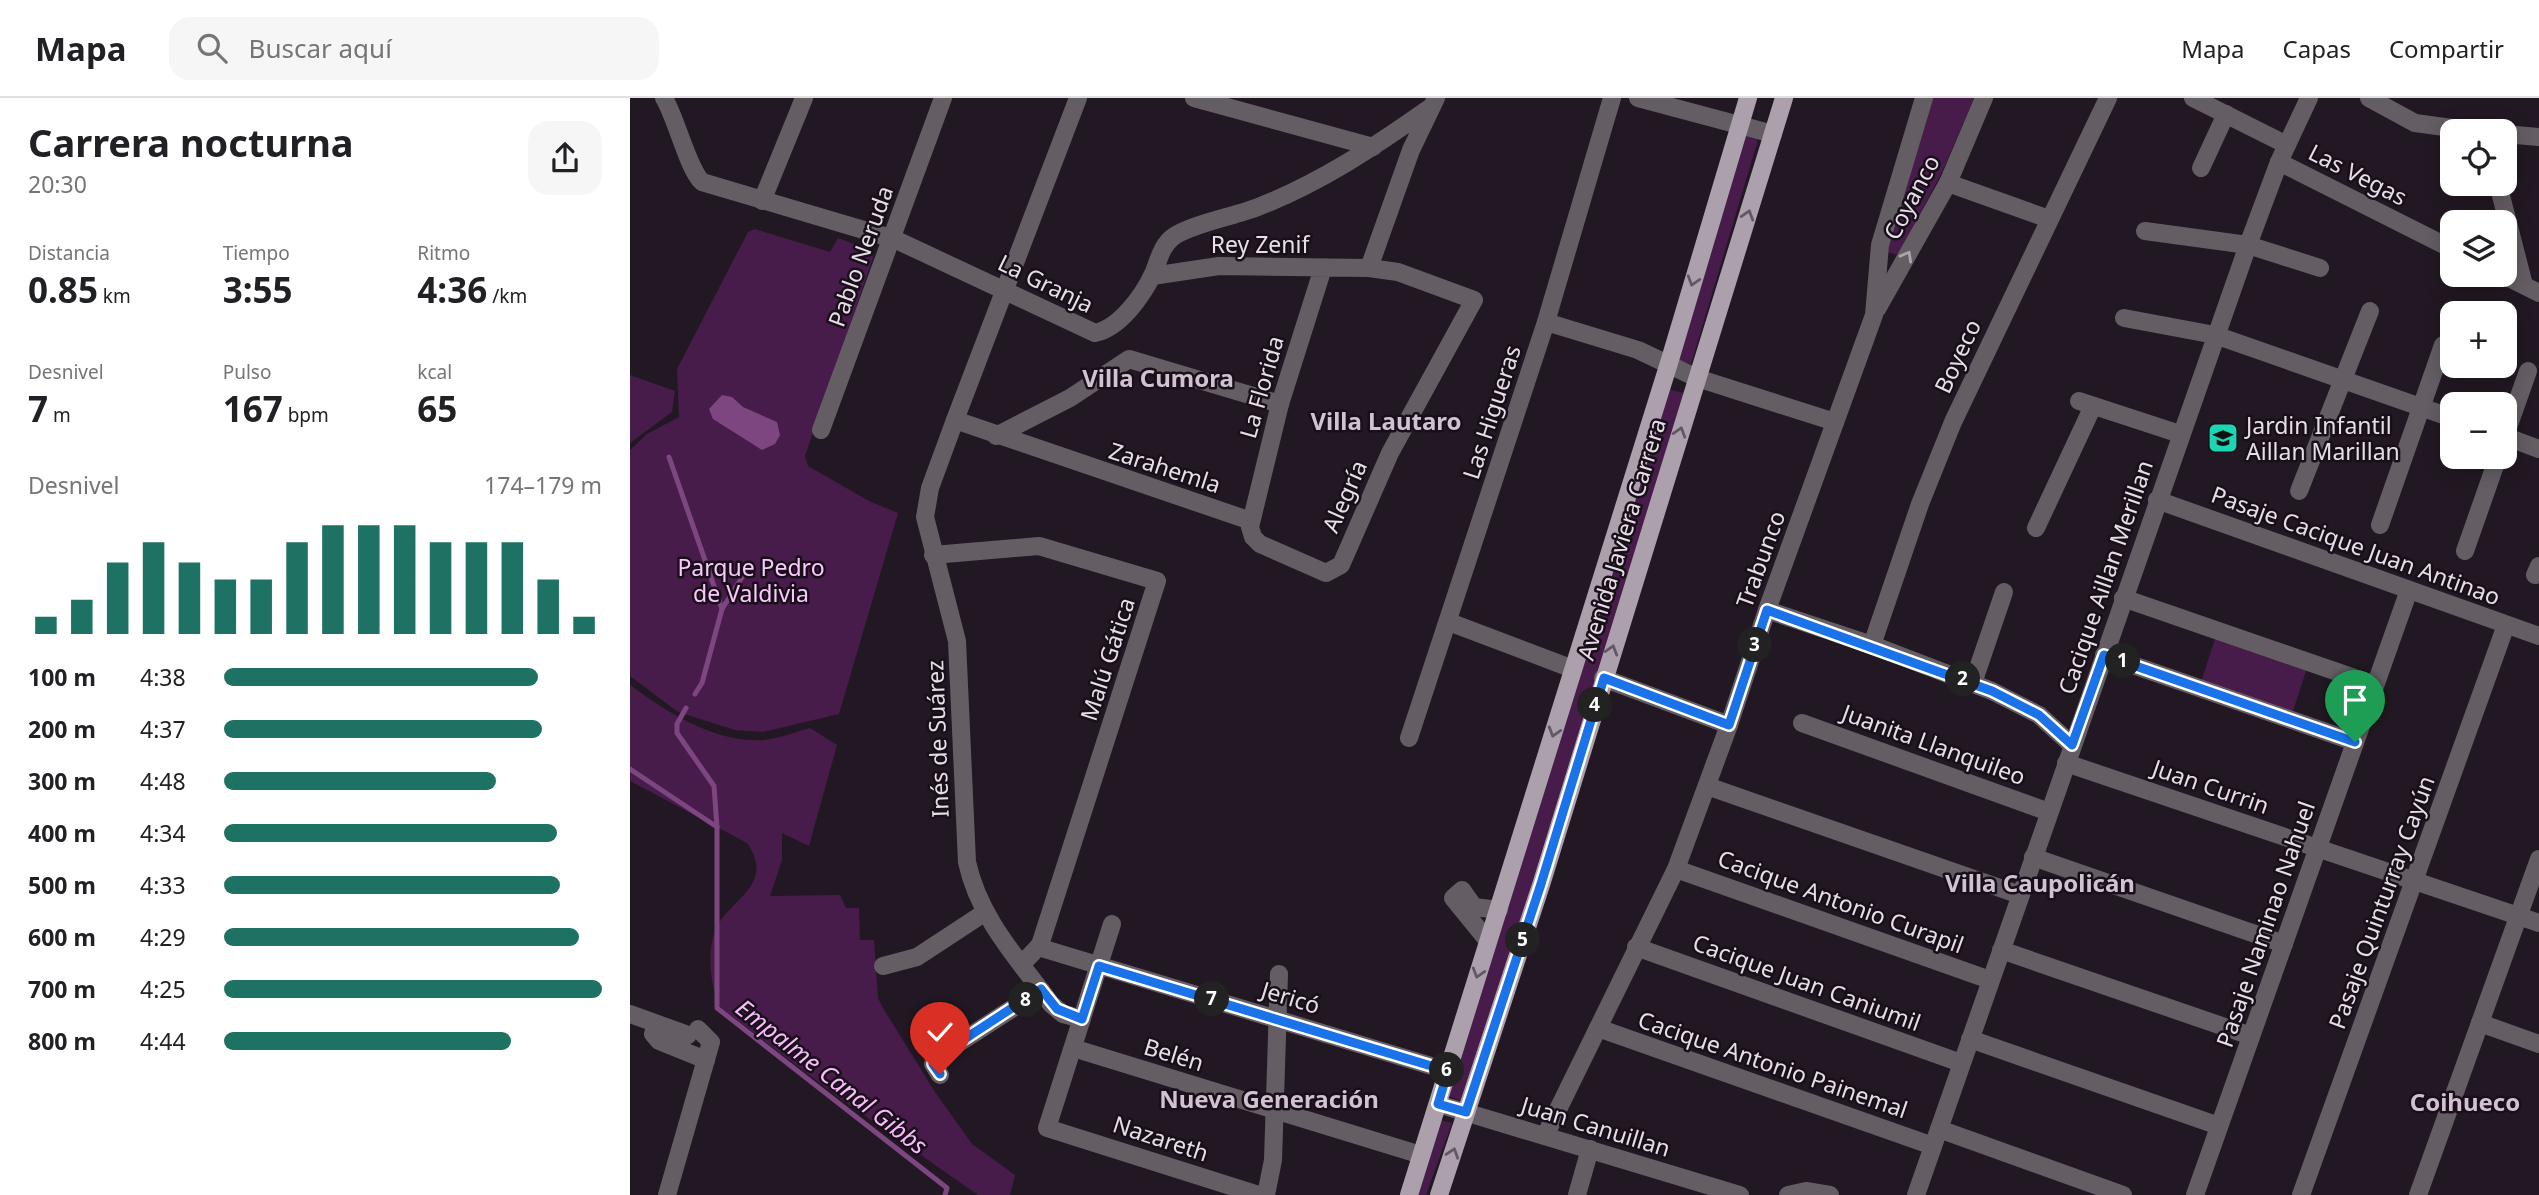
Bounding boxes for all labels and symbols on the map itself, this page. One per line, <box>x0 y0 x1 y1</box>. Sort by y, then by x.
street label: Las Vegas <box>2303 136 2413 212</box>
street label: Coyanco <box>1875 149 1947 245</box>
street label: Pablo Neruda <box>820 181 900 331</box>
one-way arrow <box>1739 210 1754 222</box>
street label: Rey Zenif <box>1211 228 1310 260</box>
street label: La Granja <box>993 246 1099 320</box>
one-way arrow <box>1899 250 1912 263</box>
one-way arrow <box>1687 274 1702 286</box>
street label: Boyeco <box>1926 314 1988 398</box>
street label: La Florida <box>1231 332 1291 442</box>
street label: Las Higueras <box>1454 341 1528 483</box>
district label: Villa Cumora <box>1082 361 1234 394</box>
district label: Villa Lautaro <box>1310 404 1462 437</box>
place label: Jardin Infantil Aillan Marillan <box>2244 409 2400 467</box>
street label: Avenida Javiera Carrera <box>1569 414 1673 664</box>
school or university icon: Jardin Infantil Aillan Marillan <box>2206 421 2240 455</box>
one-way arrow <box>1672 427 1686 439</box>
street label: Zarahemla <box>1105 434 1225 500</box>
street label: Alegría <box>1314 455 1374 537</box>
street label: Cacique Aillan Merillan <box>2050 456 2160 698</box>
street label: Pasaje Cacique Juan Antinao <box>2207 478 2505 612</box>
street label: Trabunco <box>1728 506 1792 612</box>
park label: Parque Pedro de Valdivia <box>677 551 825 609</box>
street label: Malú Gática <box>1072 593 1142 725</box>
pin: 3 <box>1738 628 1772 662</box>
one-way arrow <box>1604 644 1619 656</box>
pin: 1 <box>2106 644 2140 678</box>
street label: Inés de Suárez <box>918 660 956 818</box>
pin: 2 <box>1946 662 1980 696</box>
pin <box>2325 670 2385 742</box>
pin: 4 <box>1578 688 1612 722</box>
street label: Juanita Llanquileo <box>1836 695 2030 792</box>
one-way arrow <box>1547 726 1562 738</box>
street label: Juan Currin <box>2146 750 2274 821</box>
street label: Pasaje Quinturray Cayún <box>2320 771 2442 1033</box>
street label: Pasaje Naminao Nahuel <box>2208 797 2322 1051</box>
street label: Cacique Antonio Curapil <box>1714 842 1968 960</box>
district label: Villa Caupolicán <box>1945 866 2135 899</box>
pin: 5 <box>1506 922 1540 958</box>
street label: Cacique Juan Caniumil <box>1689 926 1925 1038</box>
one-way arrow <box>1472 966 1487 978</box>
street label: Jericó <box>1256 972 1324 1021</box>
pin: 8 <box>1008 982 1044 1018</box>
pin: 7 <box>1194 982 1230 1016</box>
water label: Empalme Canal Gibbs <box>729 991 935 1161</box>
pin <box>910 1002 970 1074</box>
street label: Cacique Antonio Painemal <box>1634 1003 1912 1125</box>
street label: Belén <box>1140 1030 1208 1078</box>
pin: 6 <box>1430 1052 1464 1088</box>
district label: Nueva Generación <box>1159 1082 1379 1115</box>
district label: Coihueco <box>2410 1085 2520 1118</box>
street label: Juan Canuillan <box>1516 1088 1675 1164</box>
street label: Nazareth <box>1109 1108 1213 1168</box>
one-way arrow <box>1444 1148 1459 1160</box>

